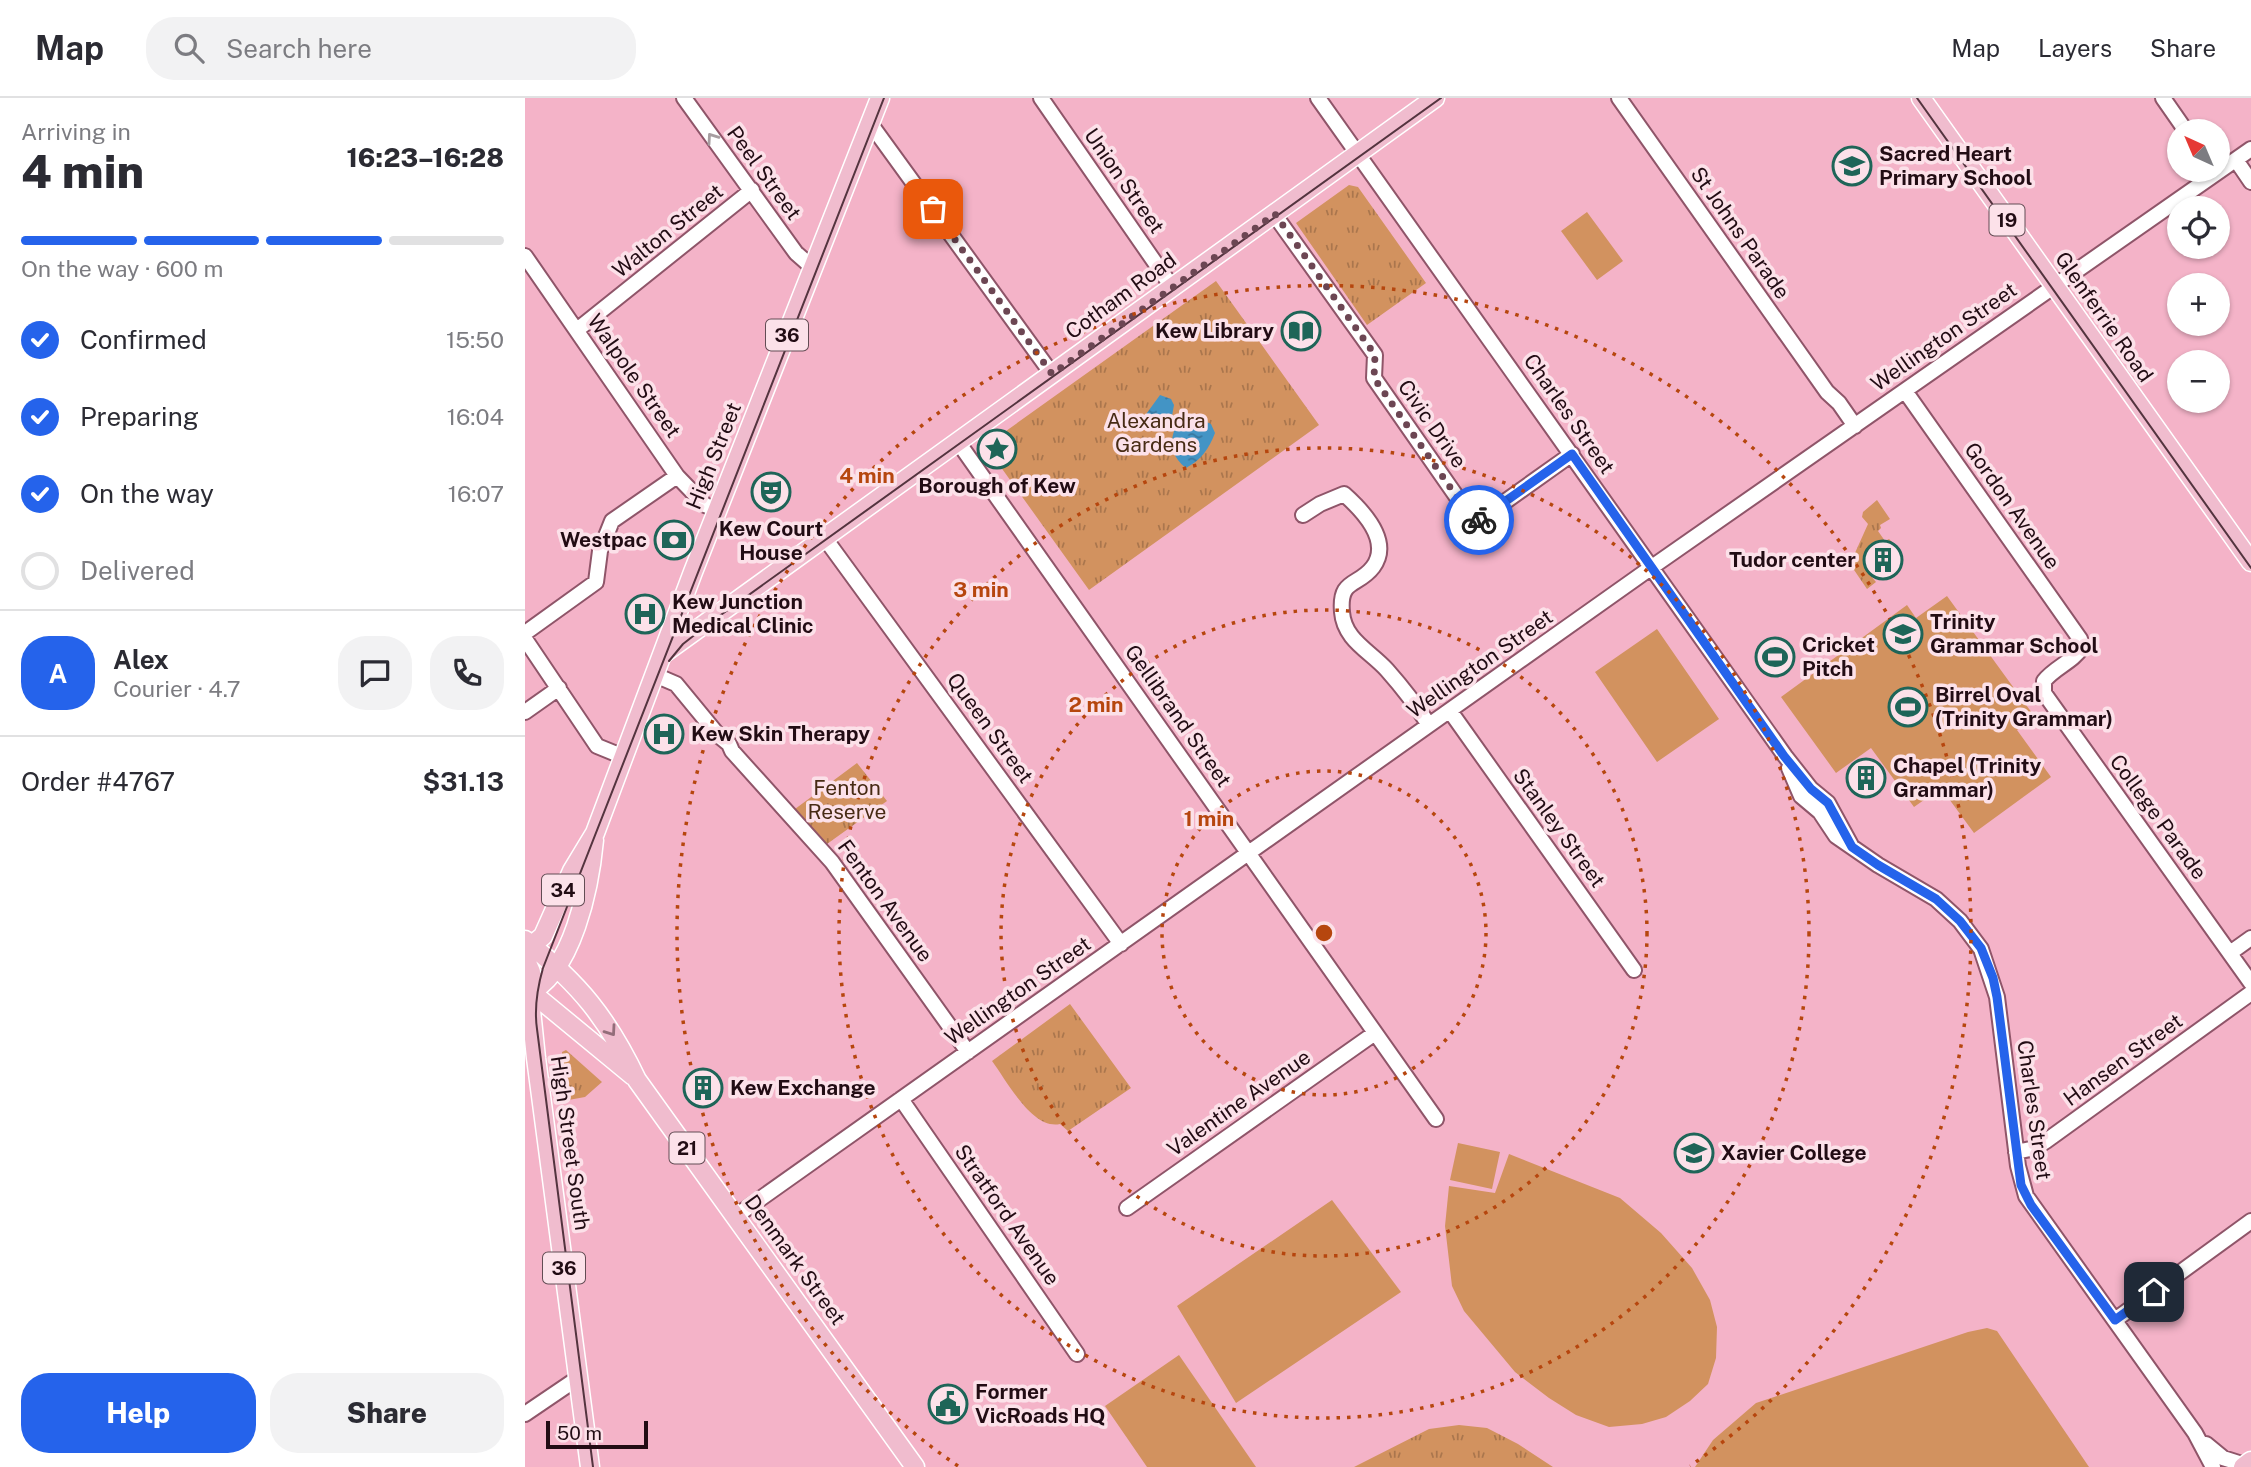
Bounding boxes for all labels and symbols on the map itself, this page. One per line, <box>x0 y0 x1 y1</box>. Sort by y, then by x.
north arrow <box>2167 119 2229 182</box>
street label: Peel Street <box>722 121 807 224</box>
street label: Union Street <box>1079 123 1170 238</box>
one-way arrow <box>708 133 720 146</box>
place label: Sacred Heart Primary School <box>1879 141 2032 190</box>
school or university icon: Sacred Heart Primary School <box>1831 145 1873 187</box>
street label: St Johns Parade <box>1686 162 1795 304</box>
street label: Walton Street <box>608 179 728 283</box>
pin <box>903 179 963 239</box>
road number: 19 <box>1989 204 2025 236</box>
street label: Cotham Road <box>1061 247 1181 344</box>
street label: Glenferrie Road <box>2050 247 2159 387</box>
street label: Wellington Street <box>1866 277 2021 396</box>
street label: Walpole Street <box>582 309 686 442</box>
library icon: Kew Library <box>1280 310 1322 352</box>
place label: Kew Library <box>1155 318 1274 343</box>
road number: 36 <box>766 319 808 350</box>
street label: Charles Street <box>1519 349 1620 479</box>
street label: Civic Drive <box>1393 375 1472 473</box>
street label: High Street <box>681 399 746 513</box>
park label: Alexandra Gardens <box>1106 408 1206 457</box>
place icon: Borough of Kew <box>976 428 1018 470</box>
street label: Gordon Avenue <box>1959 437 2065 574</box>
text: 4 min <box>839 463 895 488</box>
theatre icon: Kew Court House <box>750 471 792 513</box>
place label: Borough of Kew <box>918 473 1076 498</box>
courier <box>1444 485 1514 555</box>
place label: Kew Court House <box>719 516 823 565</box>
bank icon: Westpac <box>653 519 695 561</box>
place label: Westpac <box>560 527 647 552</box>
building icon: Tudor center <box>1862 539 1904 581</box>
place label: Tudor center <box>1729 547 1856 572</box>
text: 3 min <box>953 577 1009 602</box>
place label: Kew Junction Medical Clinic <box>672 589 814 638</box>
hospital icon: Kew Junction Medical Clinic <box>624 593 666 635</box>
street label: Wellington Street <box>1402 604 1557 723</box>
place label: Trinity Grammar School <box>1930 609 2099 658</box>
school or university icon: Trinity Grammar School <box>1882 613 1924 655</box>
place label: Cricket Pitch <box>1802 632 1875 681</box>
sports icon: Cricket Pitch <box>1754 636 1796 678</box>
street label: Gellibrand Street <box>1120 640 1237 792</box>
street label: Queen Street <box>942 668 1039 788</box>
place label: Birrel Oval (Trinity Grammar) <box>1935 682 2113 731</box>
sports icon: Birrel Oval (Trinity Grammar) <box>1887 686 1929 728</box>
text: 2 min <box>1068 692 1124 717</box>
hospital icon: Kew Skin Therapy <box>643 713 685 755</box>
place label: Kew Skin Therapy <box>691 721 870 746</box>
street label: College Parade <box>2105 749 2212 884</box>
place label: Chapel (Trinity Grammar) <box>1893 753 2042 802</box>
building icon: Chapel (Trinity Grammar) <box>1845 757 1887 799</box>
street label: Stanley Street <box>1508 763 1611 892</box>
park label: Fenton Reserve <box>808 775 886 824</box>
text: 1 min <box>1184 806 1234 831</box>
street label: Fenton Avenue <box>833 835 938 967</box>
road number: 34 <box>542 874 584 905</box>
centre of rings <box>1312 921 1336 945</box>
street label: Wellington Street <box>940 931 1095 1050</box>
street label: Hansen Street <box>2058 1008 2187 1111</box>
one-way arrow <box>603 1023 616 1036</box>
street label: Charles Street <box>2012 1038 2057 1181</box>
street label: Valentine Avenue <box>1162 1044 1315 1161</box>
street label: High Street South <box>546 1054 595 1232</box>
building icon: Kew Exchange <box>682 1067 724 1109</box>
place label: Kew Exchange <box>730 1075 876 1100</box>
road number: 21 <box>669 1132 705 1164</box>
school or university icon: Xavier College <box>1673 1132 1715 1174</box>
street label: Stratford Avenue <box>950 1140 1065 1290</box>
place label: Xavier College <box>1721 1140 1867 1165</box>
street label: Denmark Street <box>740 1190 851 1330</box>
road number: 36 <box>543 1252 585 1284</box>
pin <box>2124 1262 2184 1322</box>
place label: Former VicRoads HQ <box>975 1379 1106 1428</box>
public building icon: Former VicRoads HQ <box>927 1383 969 1425</box>
scale bar <box>546 1418 647 1450</box>

